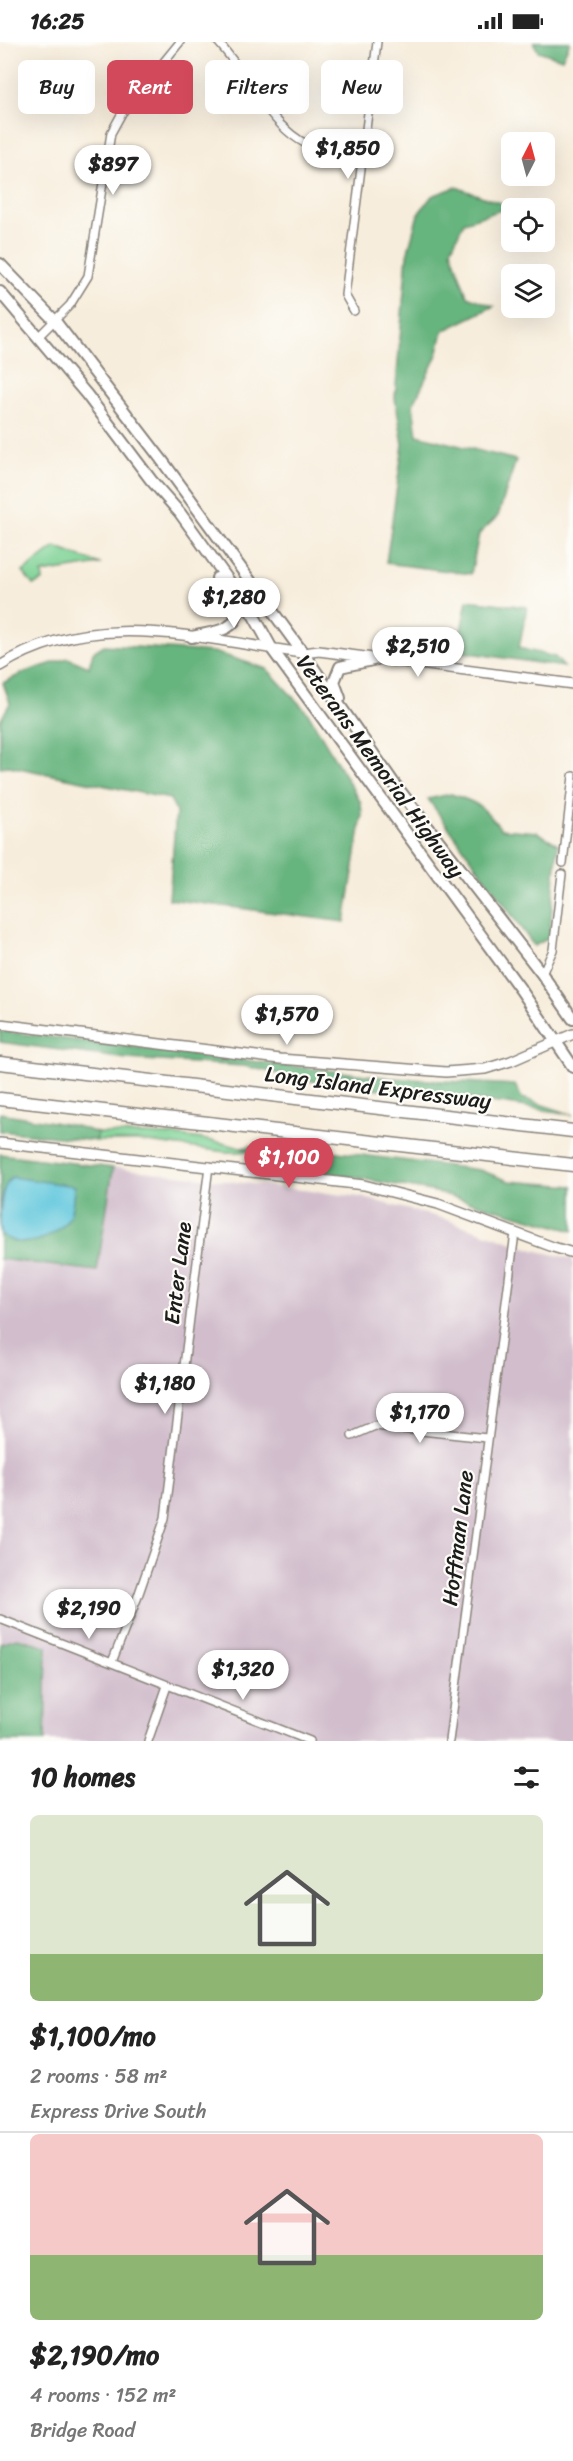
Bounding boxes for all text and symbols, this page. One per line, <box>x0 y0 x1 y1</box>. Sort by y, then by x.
text: 16:25 <box>30 2 85 41</box>
chip: Buy <box>18 60 95 114</box>
chip: Rent <box>107 60 193 114</box>
chip: Filters <box>205 60 309 114</box>
chip: New <box>321 60 403 114</box>
pin: $1,850 <box>299 129 397 180</box>
text: $1,850 <box>316 131 380 166</box>
north arrow <box>501 132 555 186</box>
map controls <box>501 132 555 318</box>
pin: $897 <box>77 145 149 196</box>
text: $897 <box>88 147 138 182</box>
button: locate <box>501 198 555 252</box>
button: layers <box>501 264 555 318</box>
pin: $1,280 <box>185 578 283 629</box>
text: $1,280 <box>202 580 266 615</box>
pin: $2,510 <box>369 627 467 678</box>
text: $2,510 <box>386 629 450 664</box>
street label: Veterans Memorial Highway <box>286 646 476 887</box>
pin: $1,570 <box>238 995 336 1046</box>
text: $1,570 <box>255 997 319 1032</box>
street label: Long Island Expressway <box>263 1054 494 1121</box>
pin: $1,100 <box>240 1138 338 1189</box>
text: $1,100 <box>258 1140 320 1175</box>
street label: Enter Lane <box>152 1219 203 1327</box>
pin: $1,180 <box>116 1364 214 1415</box>
text: $1,180 <box>135 1366 195 1401</box>
pin: $1,170 <box>371 1393 469 1444</box>
text: $1,170 <box>390 1395 450 1430</box>
street label: Hoffman Lane <box>430 1468 485 1608</box>
pin: $2,190 <box>40 1589 138 1640</box>
text: $2,190 <box>57 1591 121 1626</box>
pin: $1,320 <box>194 1650 292 1701</box>
text: $1,320 <box>212 1652 274 1687</box>
text: 10 homes <box>30 1754 135 1800</box>
icon: filters <box>510 1761 543 1794</box>
icon: home <box>233 1854 341 1962</box>
text: $1,100/mo <box>30 2013 156 2059</box>
text: 2 rooms · 58 m² <box>30 2059 167 2094</box>
text: Express Drive South <box>30 2094 206 2129</box>
icon: home <box>233 2173 341 2281</box>
text: $2,190/mo <box>30 2332 159 2378</box>
text: 4 rooms · 152 m² <box>30 2378 176 2413</box>
text: Bridge Road <box>30 2413 135 2448</box>

